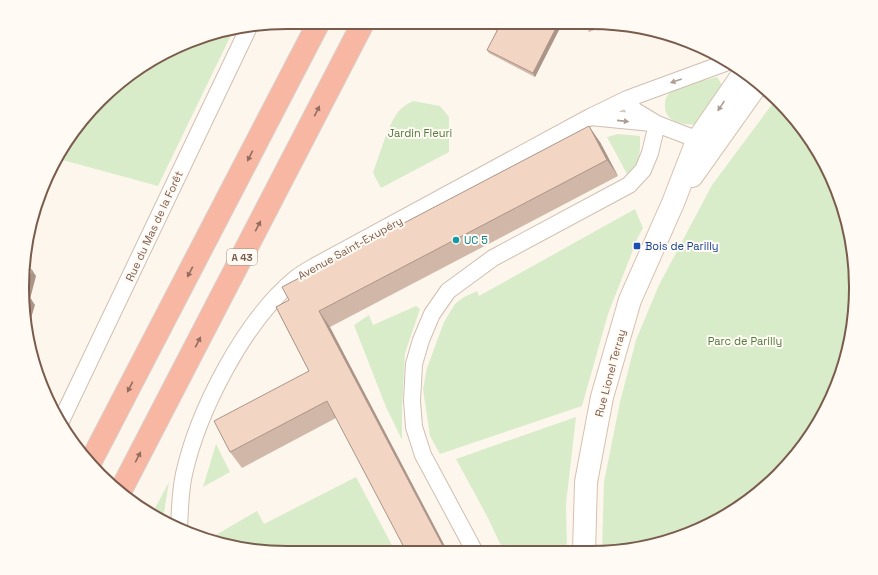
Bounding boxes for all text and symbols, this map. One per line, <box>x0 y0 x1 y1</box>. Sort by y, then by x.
one-way arrow <box>669 78 681 84</box>
one-way arrow <box>717 101 725 111</box>
one-way arrow <box>314 105 321 117</box>
one-way arrow <box>617 117 629 124</box>
park label: Jardin Fleuri <box>388 126 453 140</box>
one-way arrow <box>246 151 253 162</box>
street label: Rue du Mas de la Forêt <box>122 169 186 283</box>
street label: Avenue Saint-Exupéry <box>295 213 405 283</box>
one-way arrow <box>254 221 261 232</box>
place label: UC 5 <box>464 233 488 247</box>
marker: UC 5 <box>451 235 461 245</box>
place label: Bois de Parilly <box>645 239 719 253</box>
marker: Bois de Parilly <box>632 241 642 251</box>
road number: A 43 <box>227 249 257 265</box>
one-way arrow <box>186 266 193 277</box>
street label: Rue Lionel Terray <box>592 328 628 418</box>
park label: Parc de Parilly <box>708 334 782 348</box>
one-way arrow <box>194 336 201 348</box>
one-way arrow <box>127 381 133 393</box>
one-way arrow <box>135 451 141 463</box>

